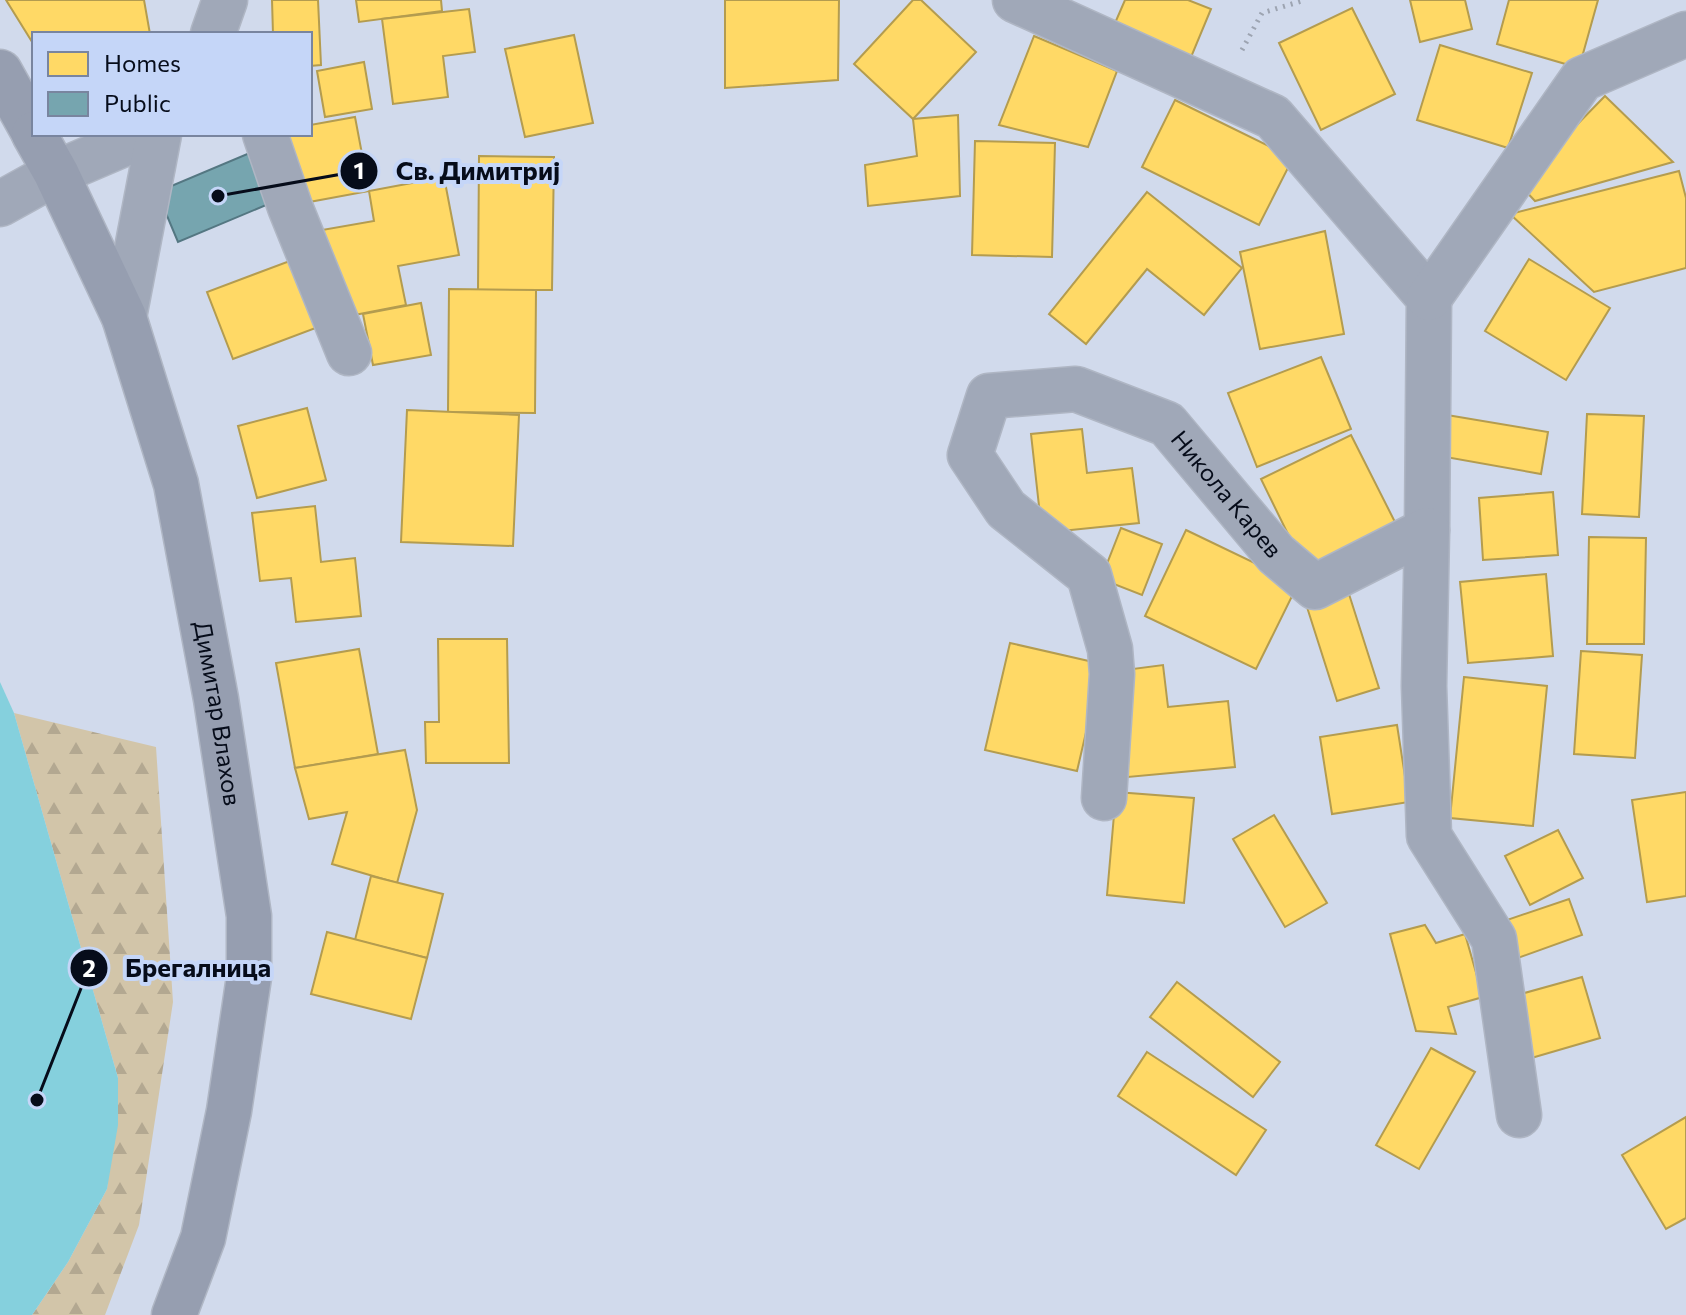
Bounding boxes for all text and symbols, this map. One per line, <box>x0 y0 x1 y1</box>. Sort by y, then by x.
legend <box>32 32 312 136</box>
text: Homes <box>104 48 181 77</box>
text: Public <box>104 88 171 117</box>
callout: Св. Димитриј <box>339 146 576 196</box>
text: Св. Димитриј <box>396 154 560 185</box>
text: 1 <box>354 155 364 184</box>
street label: Никола Карев <box>1166 424 1289 563</box>
street label: Димитар Влахов <box>189 618 248 808</box>
callout: Брегалница <box>69 943 287 993</box>
text: Брегалница <box>125 951 271 982</box>
text: 2 <box>82 953 96 982</box>

